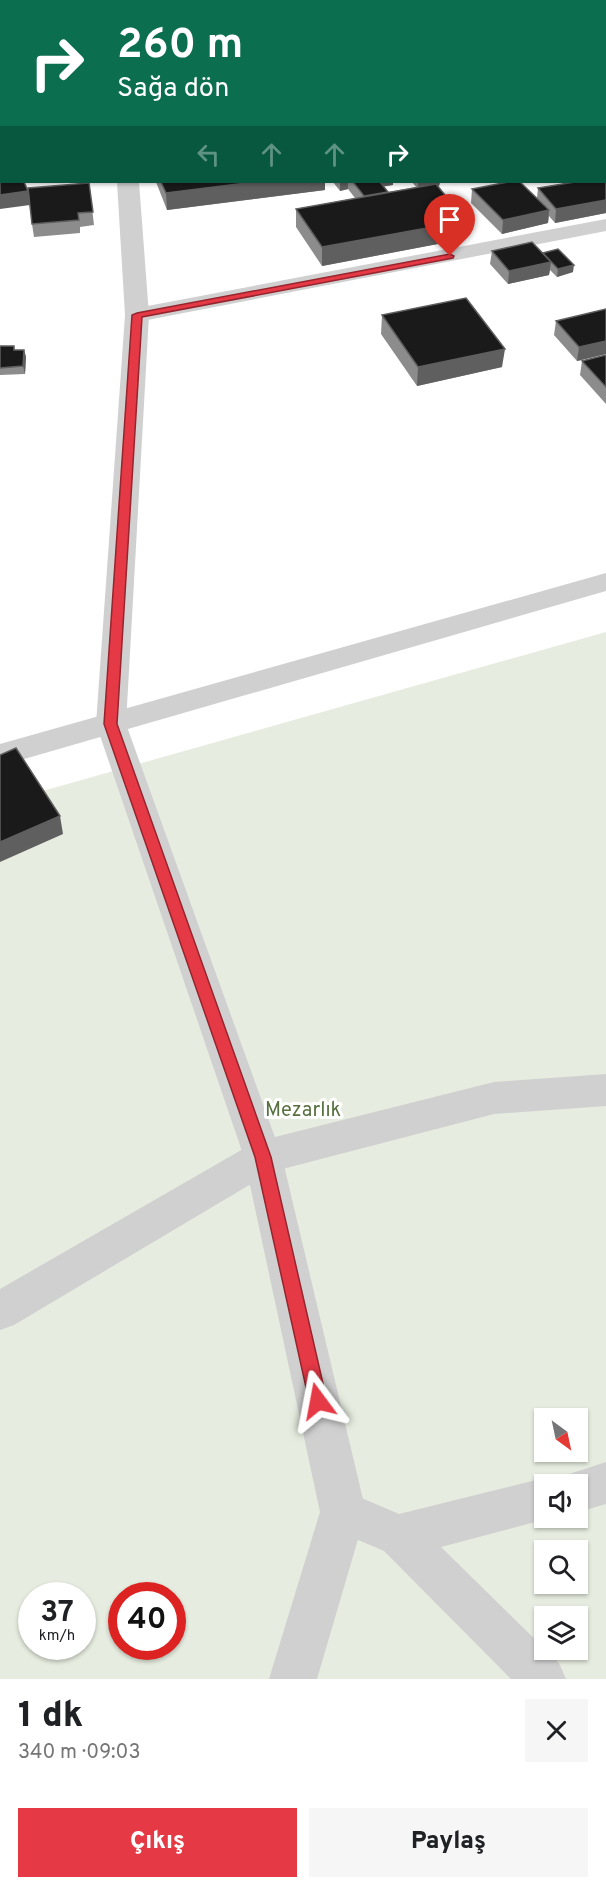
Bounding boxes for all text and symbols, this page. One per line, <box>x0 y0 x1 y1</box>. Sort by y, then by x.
text: 260 m <box>117 20 243 73</box>
icon: right <box>18 24 96 102</box>
text: Sağa dön <box>117 72 229 106</box>
icon: left <box>192 138 225 171</box>
icon: ahead <box>255 138 288 171</box>
icon: ahead <box>318 138 351 171</box>
icon: right <box>381 138 414 171</box>
pin <box>424 194 475 256</box>
icon: arrive <box>433 203 466 236</box>
park label: Mezarlık <box>265 1098 341 1124</box>
position arrow <box>286 1369 350 1433</box>
north arrow <box>534 1408 588 1462</box>
map controls <box>534 1408 588 1660</box>
button: sound <box>534 1474 588 1528</box>
button: search <box>534 1540 588 1594</box>
speed limit sign: 40 <box>108 1582 186 1660</box>
text: 37 <box>40 1595 74 1632</box>
button: layers <box>534 1606 588 1660</box>
text: km/h <box>39 1627 75 1646</box>
text: 1 dk <box>18 1694 83 1740</box>
button: close <box>525 1699 588 1762</box>
text: 340 m · 09:03 <box>18 1740 141 1766</box>
button: Çıkış <box>18 1808 297 1877</box>
button: Paylaş <box>309 1808 588 1877</box>

